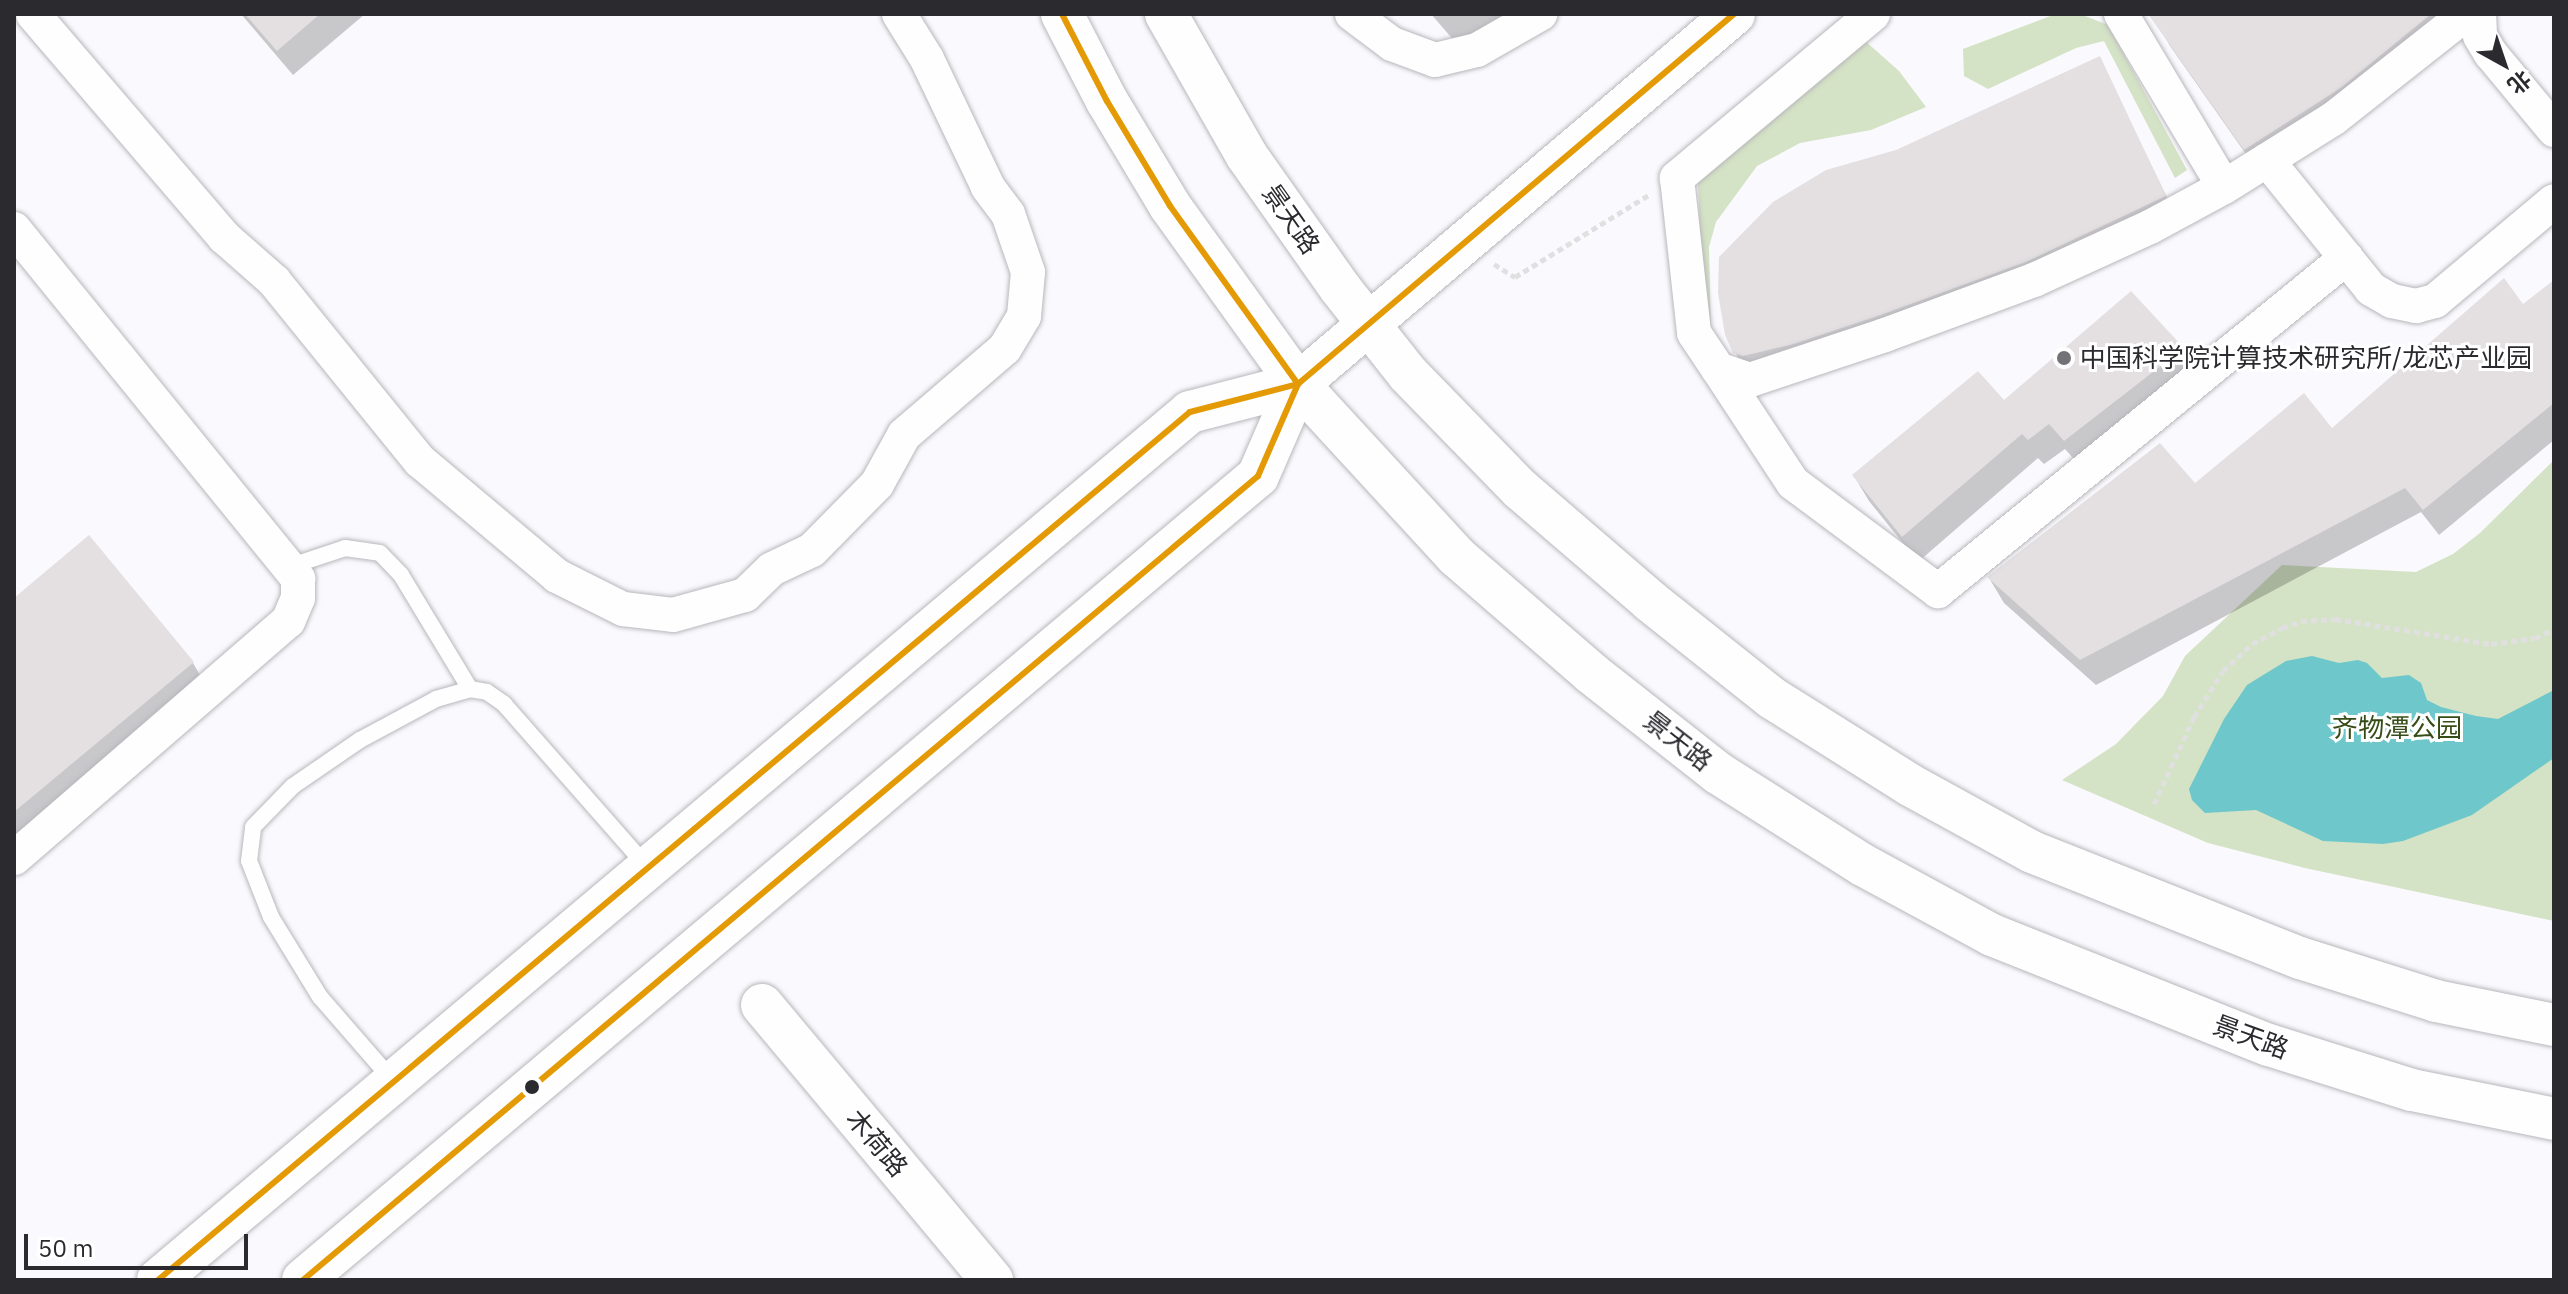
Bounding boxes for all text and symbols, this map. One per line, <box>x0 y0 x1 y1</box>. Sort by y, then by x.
north arrow <box>2464 24 2544 104</box>
text: 北 <box>2502 65 2538 101</box>
street label: 景天路 <box>1256 178 1326 260</box>
place label: 中国科学院计算技术研究所/龙芯产业园 <box>2080 342 2532 374</box>
marker: 中国科学院计算技术研究所/龙芯产业园 <box>2055 349 2073 367</box>
street label: 景天路 <box>1638 705 1718 777</box>
park label: 齐物潭公园 <box>2332 712 2462 744</box>
street label: 景天路 <box>2209 1009 2293 1065</box>
unlabelled marker <box>524 1079 540 1095</box>
street label: 木荷路 <box>840 1103 914 1183</box>
scale bar <box>28 1218 252 1268</box>
text: 50 m <box>38 1232 93 1264</box>

